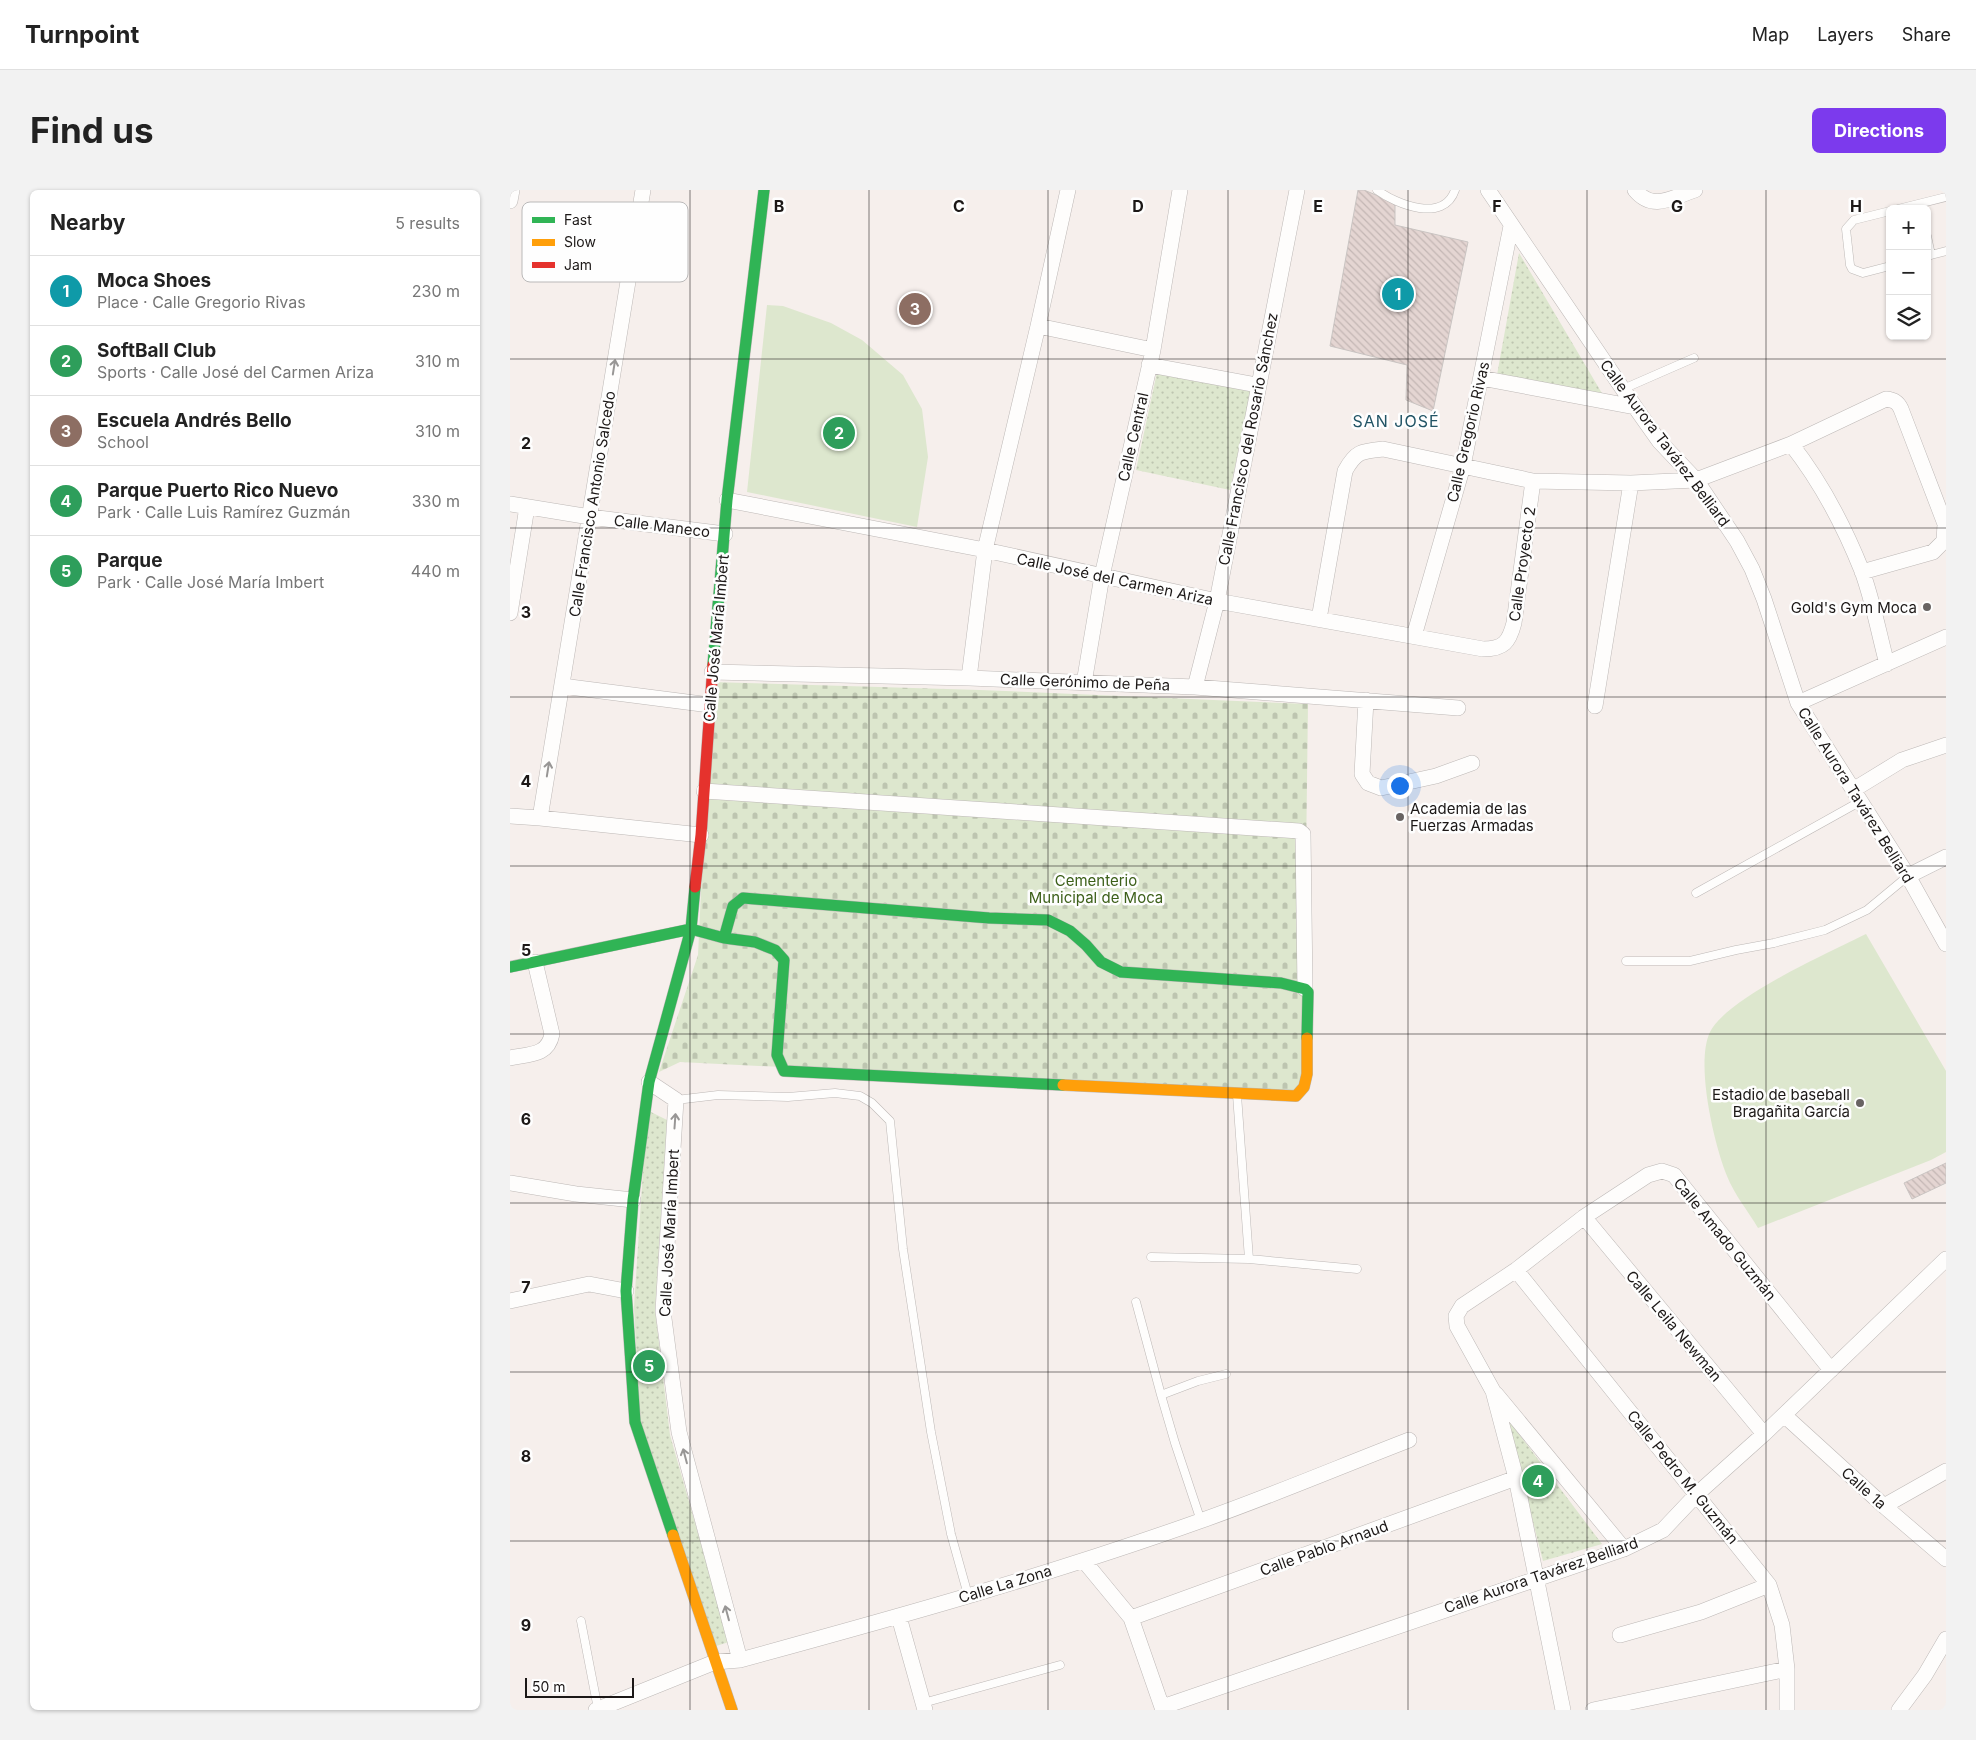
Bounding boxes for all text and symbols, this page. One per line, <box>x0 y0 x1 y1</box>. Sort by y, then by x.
text: Turnpoint <box>25 20 139 49</box>
text: Map <box>1752 24 1789 45</box>
text: Layers <box>1817 24 1874 45</box>
text: Share <box>1902 24 1951 45</box>
button: Directions <box>1812 108 1946 153</box>
text: Find us <box>30 109 154 151</box>
text: B <box>774 196 784 216</box>
text: C <box>953 196 965 216</box>
text: D <box>1132 196 1144 216</box>
text: E <box>1313 196 1323 216</box>
text: F <box>1492 196 1502 216</box>
text: G <box>1671 196 1683 216</box>
text: H <box>1850 196 1862 216</box>
legend <box>522 202 688 282</box>
map controls <box>1886 205 1931 340</box>
button: + <box>1886 205 1931 250</box>
text: Nearby <box>50 210 125 235</box>
text: Fast <box>564 211 592 228</box>
text: 5 results <box>395 213 460 233</box>
text: Slow <box>564 233 596 250</box>
button: − <box>1886 250 1931 295</box>
text: Jam <box>564 256 592 273</box>
text: Moca Shoes <box>97 269 211 292</box>
pin: 1 <box>1382 275 1414 313</box>
text: 1 <box>63 281 69 301</box>
text: 230 m <box>412 281 460 301</box>
pin: 3 <box>899 290 931 328</box>
text: Place · Calle Gregorio Rivas <box>97 292 306 312</box>
button: layers <box>1886 295 1931 340</box>
street label: Calle Francisco del Rosario Sánchez <box>1214 311 1282 567</box>
text: SoftBall Club <box>97 339 216 362</box>
text: 2 <box>61 351 71 371</box>
text: 310 m <box>415 351 460 371</box>
street label: Calle Aurora Tavárez Belliard <box>1596 356 1734 530</box>
one-way arrow <box>610 360 620 376</box>
street label: Calle Gregorio Rivas <box>1443 360 1493 504</box>
text: Sports · Calle José del Carmen Ariza <box>97 362 374 382</box>
street label: Calle Francisco Antonio Salcedo <box>565 390 619 618</box>
street label: Calle Central <box>1114 391 1152 483</box>
text: Escuela Andrés Bello <box>97 409 292 432</box>
district label: SAN JOSÉ <box>1352 411 1440 431</box>
pin: 2 <box>823 414 855 452</box>
text: 3 <box>61 421 71 441</box>
text: 310 m <box>415 421 460 441</box>
text: School <box>97 432 149 452</box>
text: 2 <box>521 433 531 453</box>
text: Parque Puerto Rico Nuevo <box>97 479 338 502</box>
text: 4 <box>61 491 71 511</box>
text: 330 m <box>412 491 460 511</box>
text: Park · Calle Luis Ramírez Guzmán <box>97 502 350 522</box>
street label: Calle Proyecto 2 <box>1505 505 1539 623</box>
street label: Calle Maneco <box>613 511 711 541</box>
text: Parque <box>97 549 163 572</box>
street label: Calle José del Carmen Ariza <box>1015 549 1215 609</box>
street label: Calle José María Imbert <box>699 553 733 723</box>
text: 5 <box>61 561 71 581</box>
text: 440 m <box>411 561 460 581</box>
text: Park · Calle José María Imbert <box>97 572 324 592</box>
place label: Gold's Gym Moca <box>1791 598 1917 617</box>
marker: Gold's Gym Moca <box>1921 601 1933 613</box>
text: 3 <box>521 602 531 622</box>
street label: Calle Gerónimo de Peña <box>999 670 1171 694</box>
street label: Calle Aurora Tavárez Belliard <box>1794 703 1918 887</box>
one-way arrow <box>543 762 553 778</box>
text: 4 <box>521 771 532 791</box>
your location <box>1387 773 1413 799</box>
place label: Academia de las Fuerzas Armadas <box>1410 799 1534 835</box>
marker: Academia de las Fuerzas Armadas <box>1394 811 1406 823</box>
park label: Cementerio Municipal de Moca <box>1029 871 1163 907</box>
text: 5 <box>521 940 531 960</box>
place label: Estadio de baseball Bragañita García <box>1712 1085 1850 1121</box>
marker: Estadio de baseball Bragañita García <box>1854 1097 1866 1109</box>
text: 6 <box>521 1109 531 1129</box>
one-way arrow <box>670 1113 679 1129</box>
street label: Calle José María Imbert <box>655 1148 683 1317</box>
street label: Calle Amado Guzmán <box>1670 1174 1780 1304</box>
street label: Calle Leila Newman <box>1622 1267 1726 1385</box>
text: 7 <box>521 1277 531 1297</box>
pin: 5 <box>633 1347 665 1385</box>
street label: Calle Pedro M. Guzmán <box>1623 1406 1743 1548</box>
text: 8 <box>521 1446 531 1466</box>
one-way arrow <box>680 1448 689 1464</box>
pin: 4 <box>1522 1462 1554 1500</box>
street label: Calle 1a <box>1838 1463 1890 1513</box>
street label: Calle Pablo Arnaud <box>1257 1516 1391 1580</box>
street label: Calle Aurora Tavárez Belliard <box>1441 1533 1641 1617</box>
street label: Calle La Zona <box>956 1561 1054 1607</box>
one-way arrow <box>722 1605 731 1621</box>
text: 9 <box>521 1615 531 1635</box>
scale bar <box>525 1675 634 1698</box>
text: 50 m <box>532 1678 566 1695</box>

